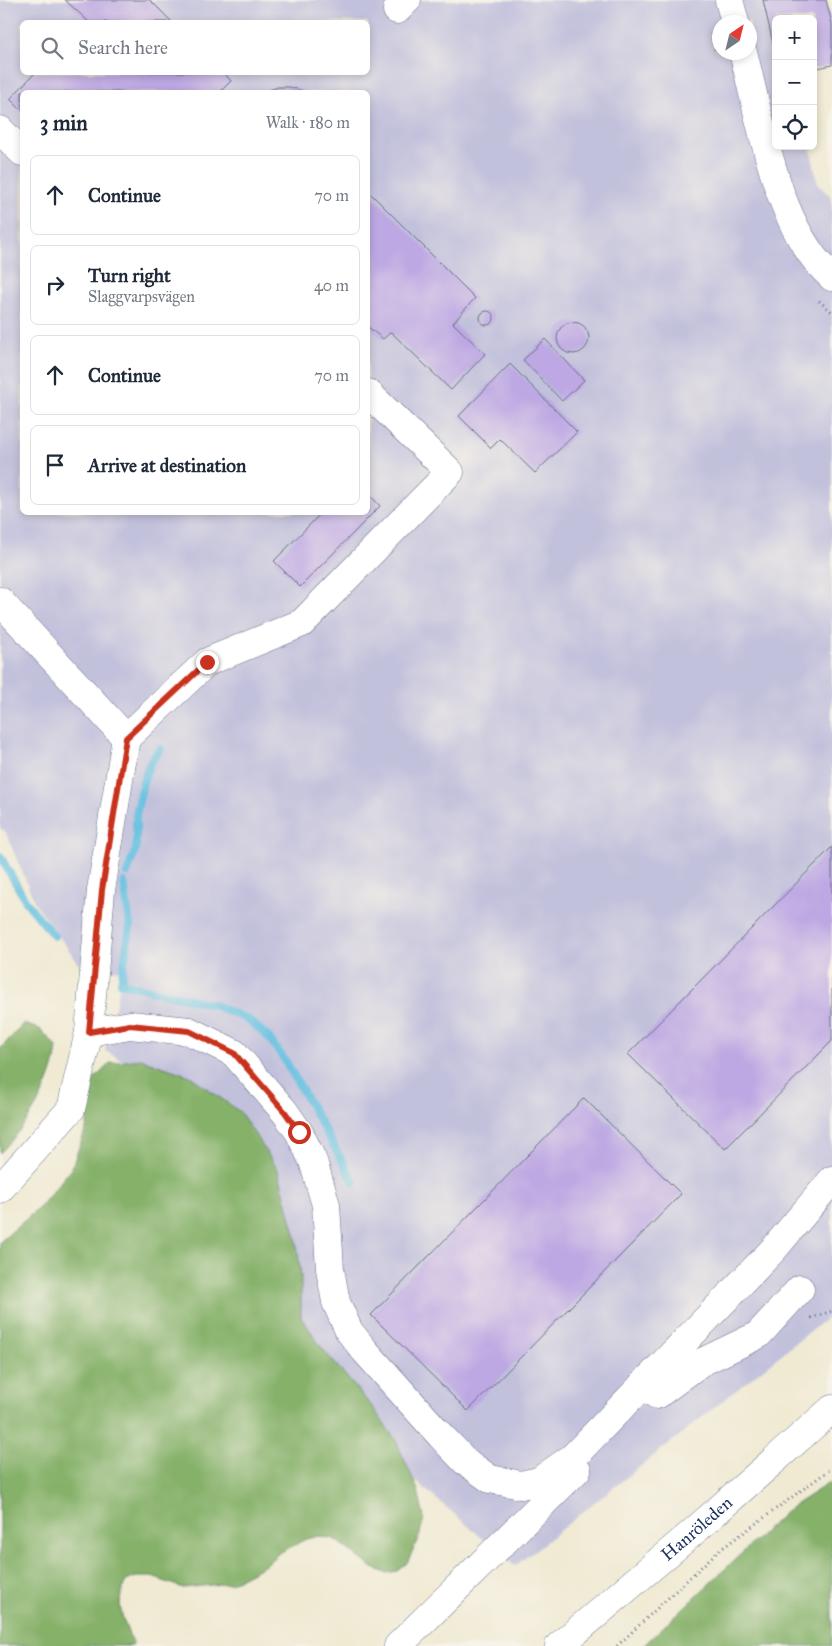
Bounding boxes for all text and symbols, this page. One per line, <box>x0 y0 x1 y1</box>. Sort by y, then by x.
north arrow <box>712 15 757 60</box>
map controls <box>772 15 817 150</box>
button: + <box>772 15 817 60</box>
search box <box>20 20 370 75</box>
icon: search <box>38 34 66 62</box>
text: Search here <box>78 36 168 59</box>
button: − <box>772 60 817 105</box>
button: locate <box>772 105 817 150</box>
text: 3 min <box>40 110 88 136</box>
text: Walk · 180 m <box>266 113 350 132</box>
icon: ahead <box>41 181 69 209</box>
text: Continue <box>88 184 161 207</box>
text: 70 m <box>314 186 349 205</box>
text: Turn right <box>88 264 171 287</box>
icon: right <box>41 271 69 299</box>
text: 40 m <box>314 276 349 295</box>
text: Slaggvarpsvägen <box>88 287 195 306</box>
icon: ahead <box>41 361 69 389</box>
text: Continue <box>88 364 161 387</box>
text: 70 m <box>314 366 349 385</box>
icon: arrive <box>41 451 69 479</box>
text: Arrive at destination <box>88 454 246 477</box>
route end <box>196 651 219 674</box>
route start <box>288 1121 311 1144</box>
street label: Hanröleden <box>657 1491 737 1565</box>

